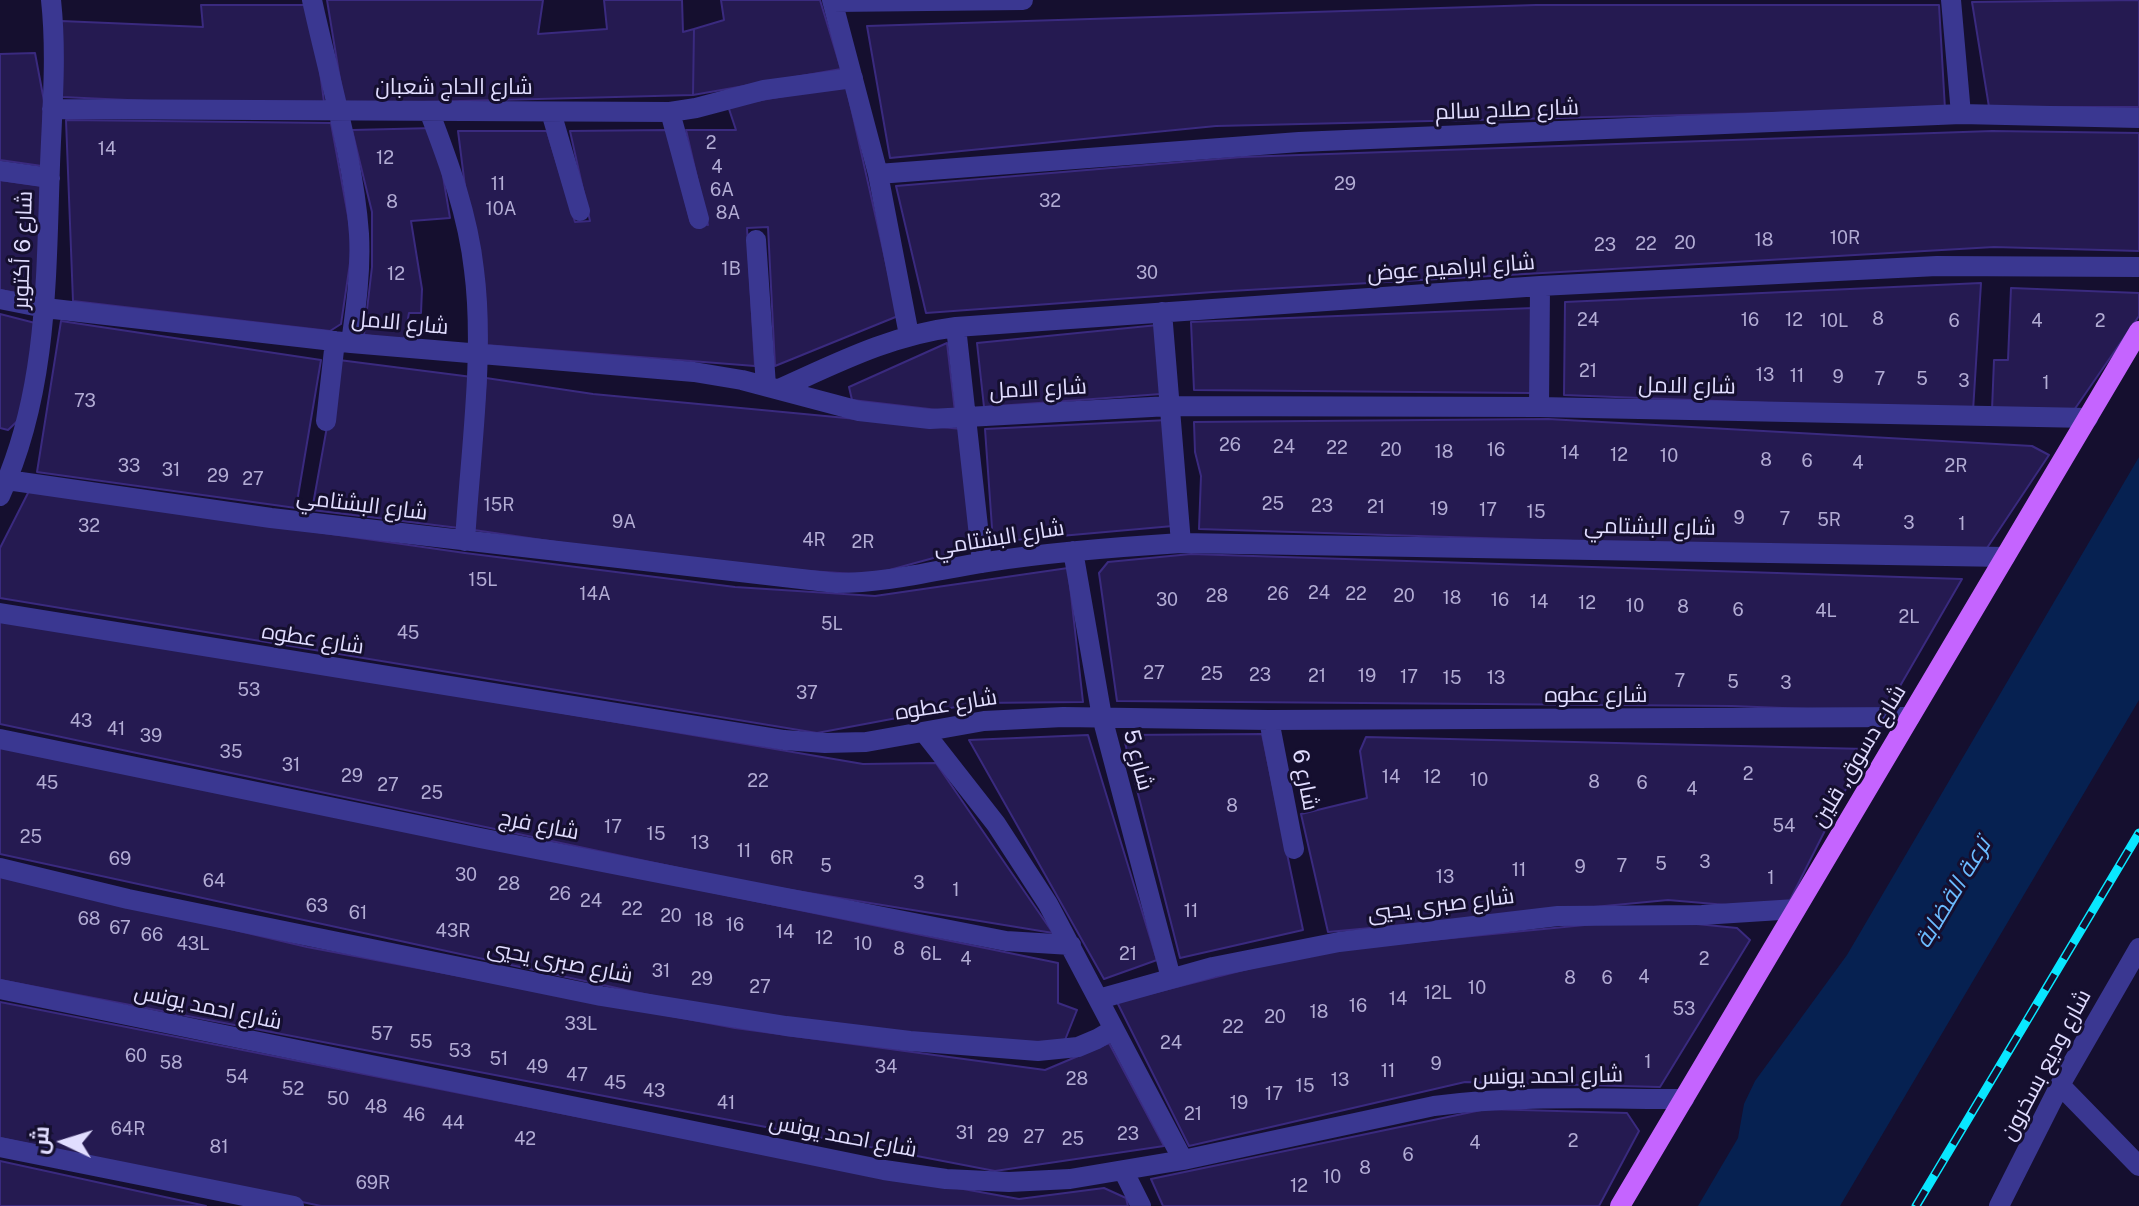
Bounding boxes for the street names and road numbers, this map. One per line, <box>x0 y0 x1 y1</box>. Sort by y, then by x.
street label: شارع الحاج شعبان <box>375 74 533 100</box>
street label: شارع صلاح سالم <box>1435 94 1579 126</box>
street label: شارع 6 أكتوبر <box>8 190 38 310</box>
street label: شارع ابراهيم عوض <box>1366 249 1536 287</box>
street label: شارع الامل <box>350 306 450 340</box>
street label: شارع الامل <box>1638 372 1736 400</box>
street label: شارع الامل <box>989 373 1087 405</box>
street label: شارع البشتامي <box>295 484 429 526</box>
street label: شارع البشتامي <box>1584 513 1716 541</box>
street label: شارع البشتامي <box>932 515 1066 561</box>
street label: شارع عطوه <box>260 618 366 660</box>
street label: شارع دسوق, قلين <box>1806 680 1912 832</box>
street label: شارع عطوه <box>1544 682 1648 708</box>
street label: شارع عطوه <box>893 684 999 726</box>
street label: شارع 5 <box>1117 727 1159 793</box>
street label: شارع 6 <box>1286 747 1324 813</box>
street label: شارع فرج <box>497 804 581 846</box>
street label: شارع صبرى يحيي <box>1366 883 1516 927</box>
street label: شارع صبرى يحيي <box>485 935 635 989</box>
street label: شارع احمد يونس <box>132 979 284 1035</box>
street label: شارع وديع بسخرون <box>1995 985 2097 1145</box>
street label: شارع احمد يونس <box>1473 1061 1623 1091</box>
street label: شارع احمد يونس <box>767 1109 919 1163</box>

